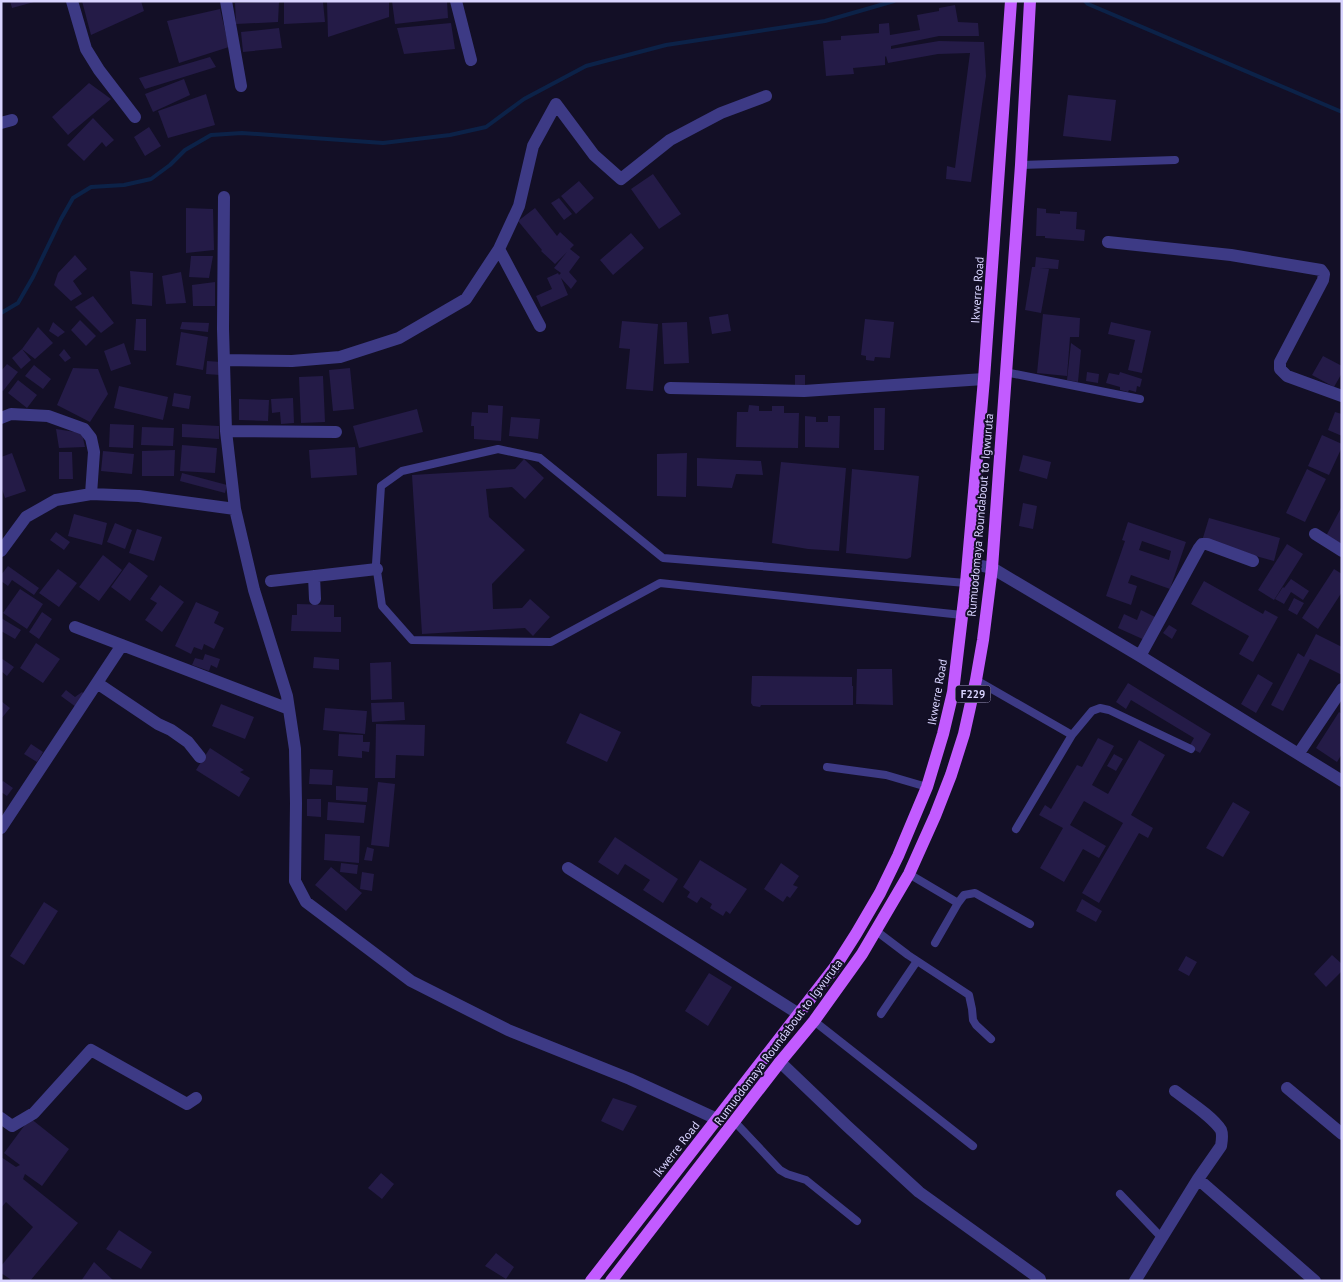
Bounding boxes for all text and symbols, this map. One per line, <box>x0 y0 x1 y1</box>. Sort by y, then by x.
street label: Ikwerre Road <box>967 256 987 324</box>
street label: Rumuodomaya Roundabout to Igwuruta <box>964 413 996 617</box>
street label: Ikwerre Road <box>924 658 950 726</box>
road number: F229 <box>956 686 990 702</box>
street label: Rumuodomaya Roundabout to Igwuruta <box>711 956 845 1128</box>
street label: Ikwerre Road <box>649 1118 703 1180</box>

